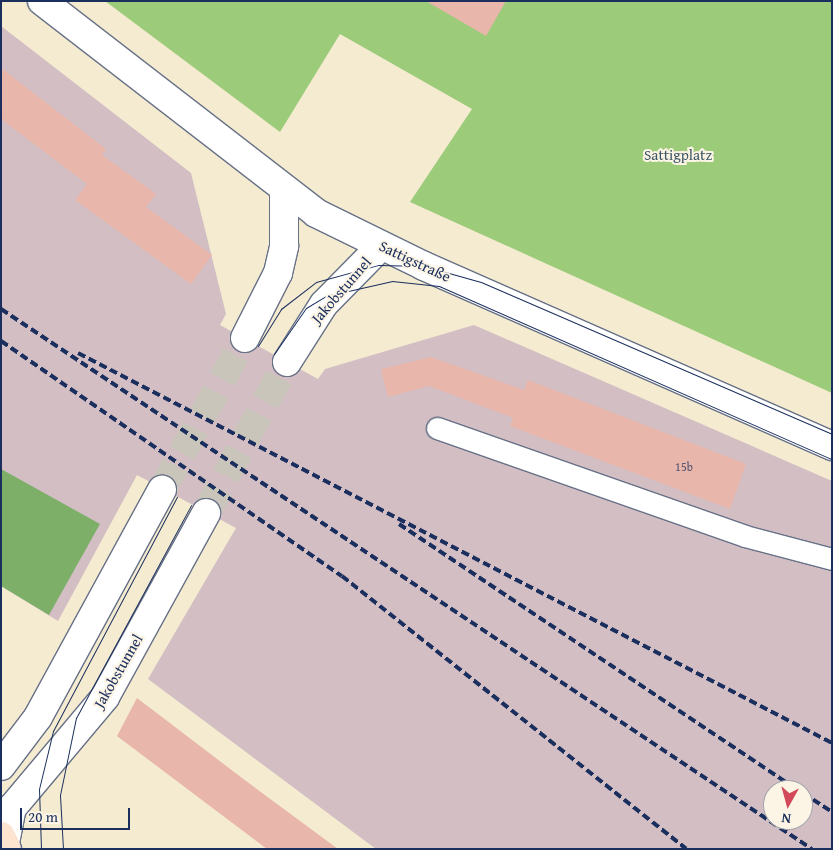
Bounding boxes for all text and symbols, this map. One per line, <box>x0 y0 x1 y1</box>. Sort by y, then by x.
park label: Sattigplatz <box>644 146 712 164</box>
street label: Sattigstraße <box>376 237 454 285</box>
street label: Jakobstunnel <box>307 253 375 327</box>
house number: 15b <box>675 460 693 474</box>
street label: Jakobstunnel <box>90 631 146 711</box>
north arrow <box>763 780 813 830</box>
scale bar <box>22 798 132 830</box>
text: 20 m <box>28 806 58 827</box>
text: N <box>780 808 792 829</box>

